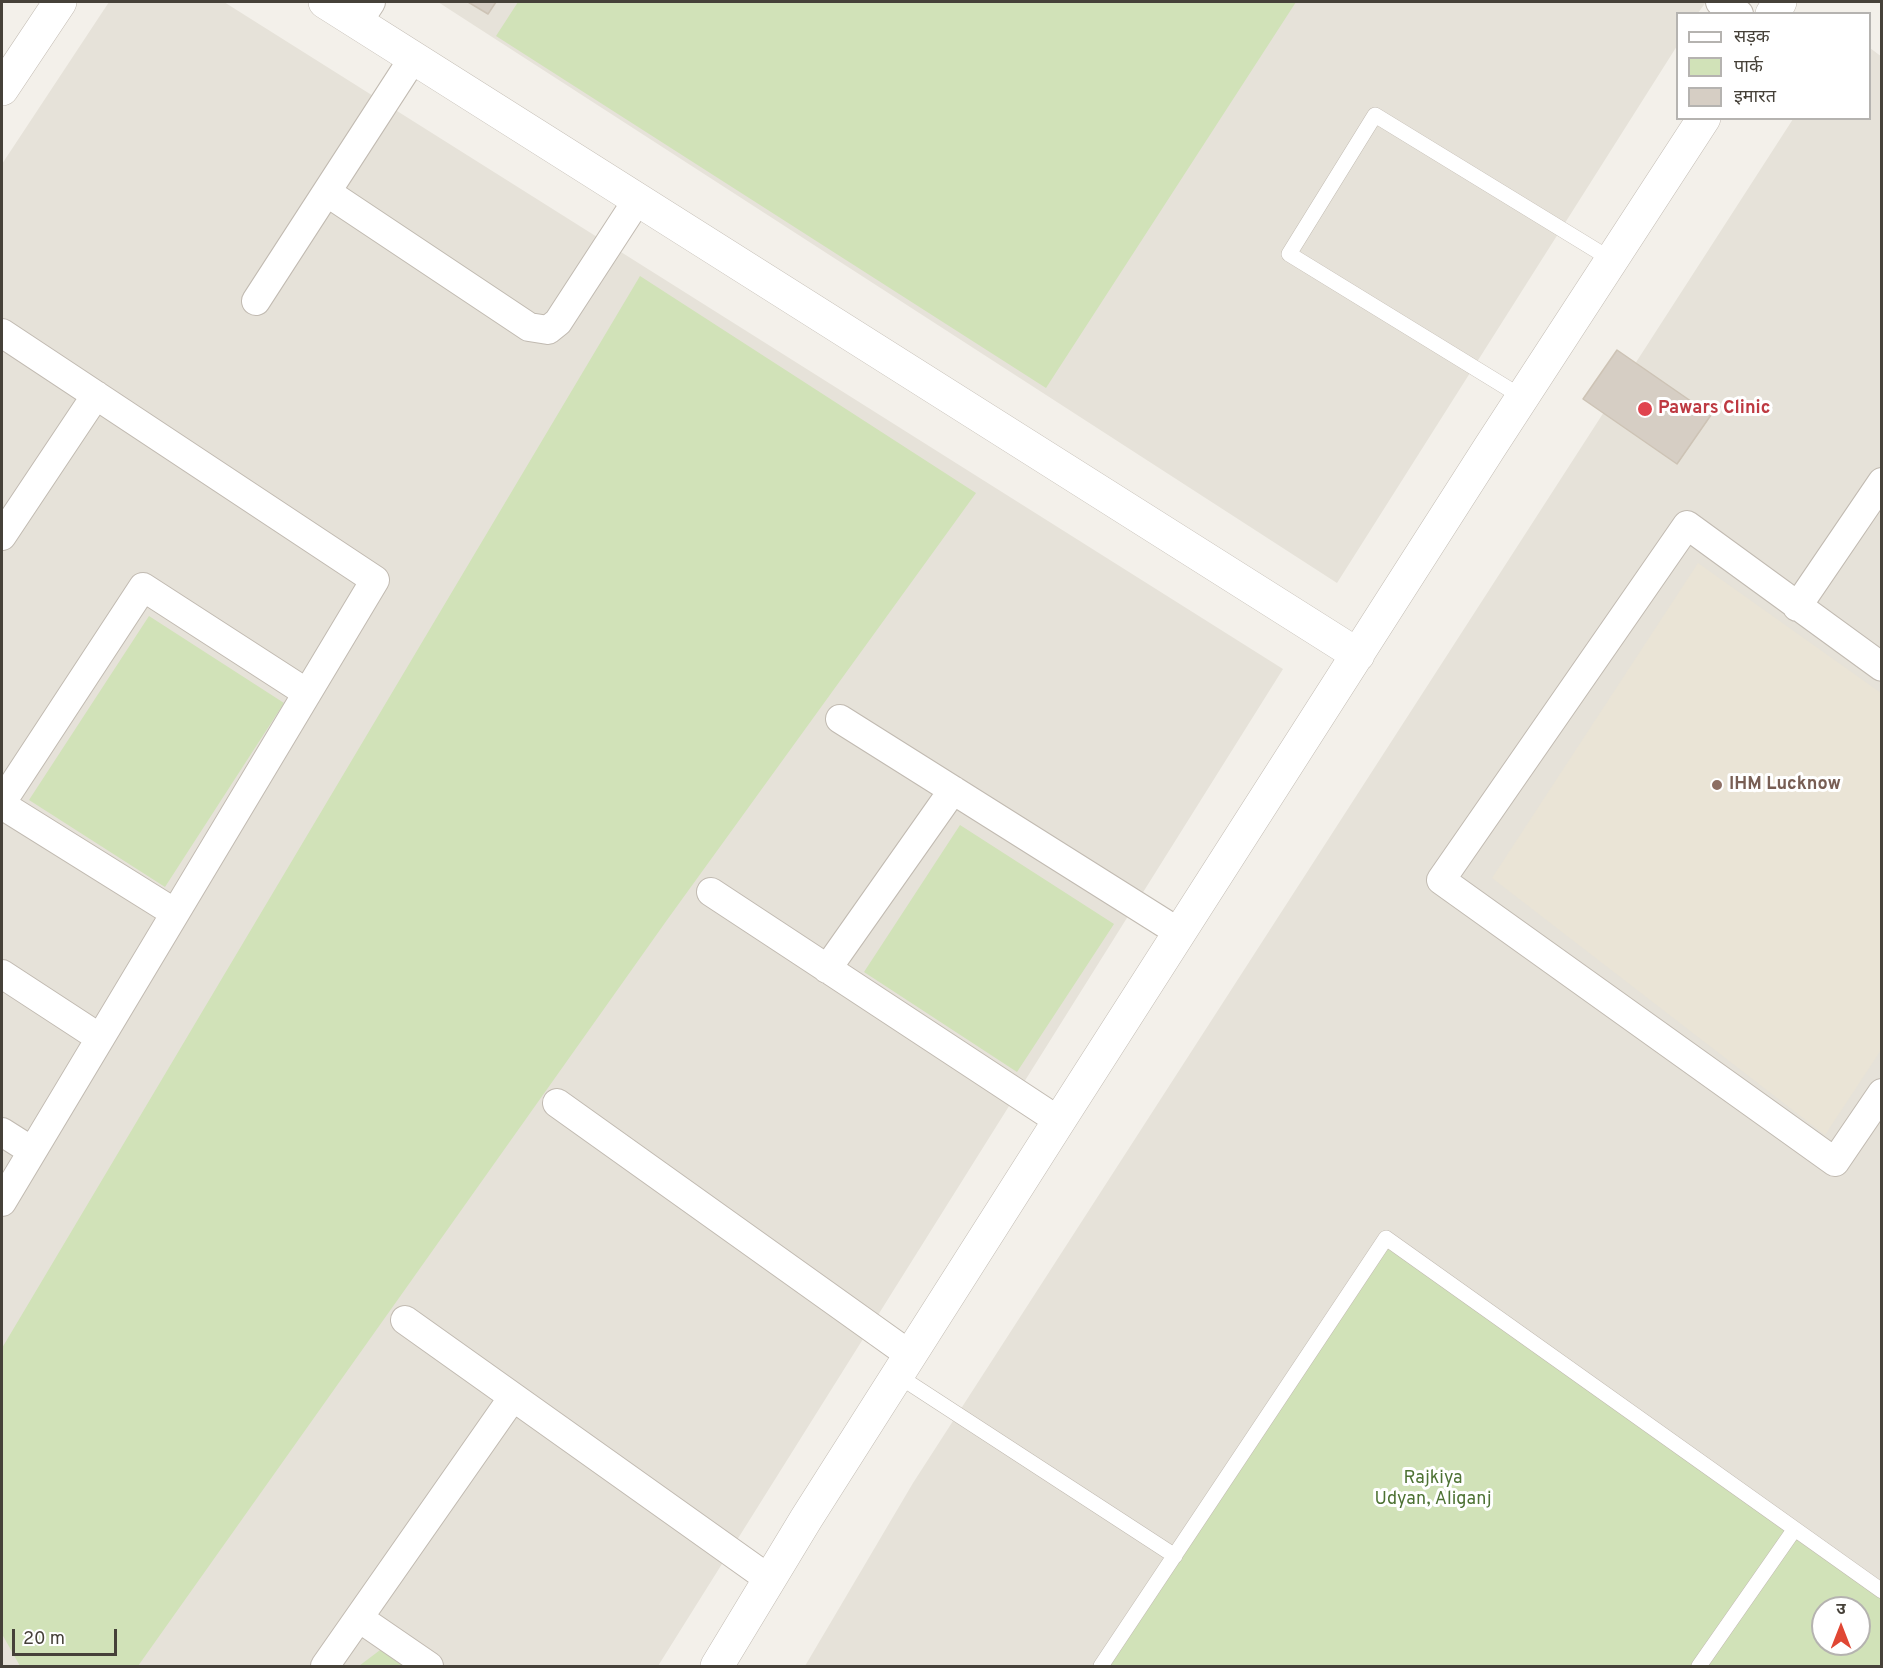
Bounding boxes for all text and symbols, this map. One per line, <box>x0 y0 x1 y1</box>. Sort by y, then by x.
legend <box>1676 12 1871 120</box>
text: सड़क <box>1734 26 1770 49</box>
text: पार्क <box>1734 56 1763 79</box>
text: इमारत <box>1734 86 1776 109</box>
place label: Pawars Clinic <box>1658 398 1770 420</box>
marker: Pawars Clinic <box>1636 400 1654 418</box>
place label: IHM Lucknow <box>1729 774 1841 796</box>
marker: IHM Lucknow <box>1710 778 1724 792</box>
park label: Rajkiya Udyan, Aliganj <box>1375 1468 1491 1510</box>
north arrow <box>1811 1596 1871 1656</box>
text: उ <box>1836 1600 1846 1620</box>
scale bar <box>15 1617 120 1655</box>
text: 20 m <box>23 1628 65 1651</box>

